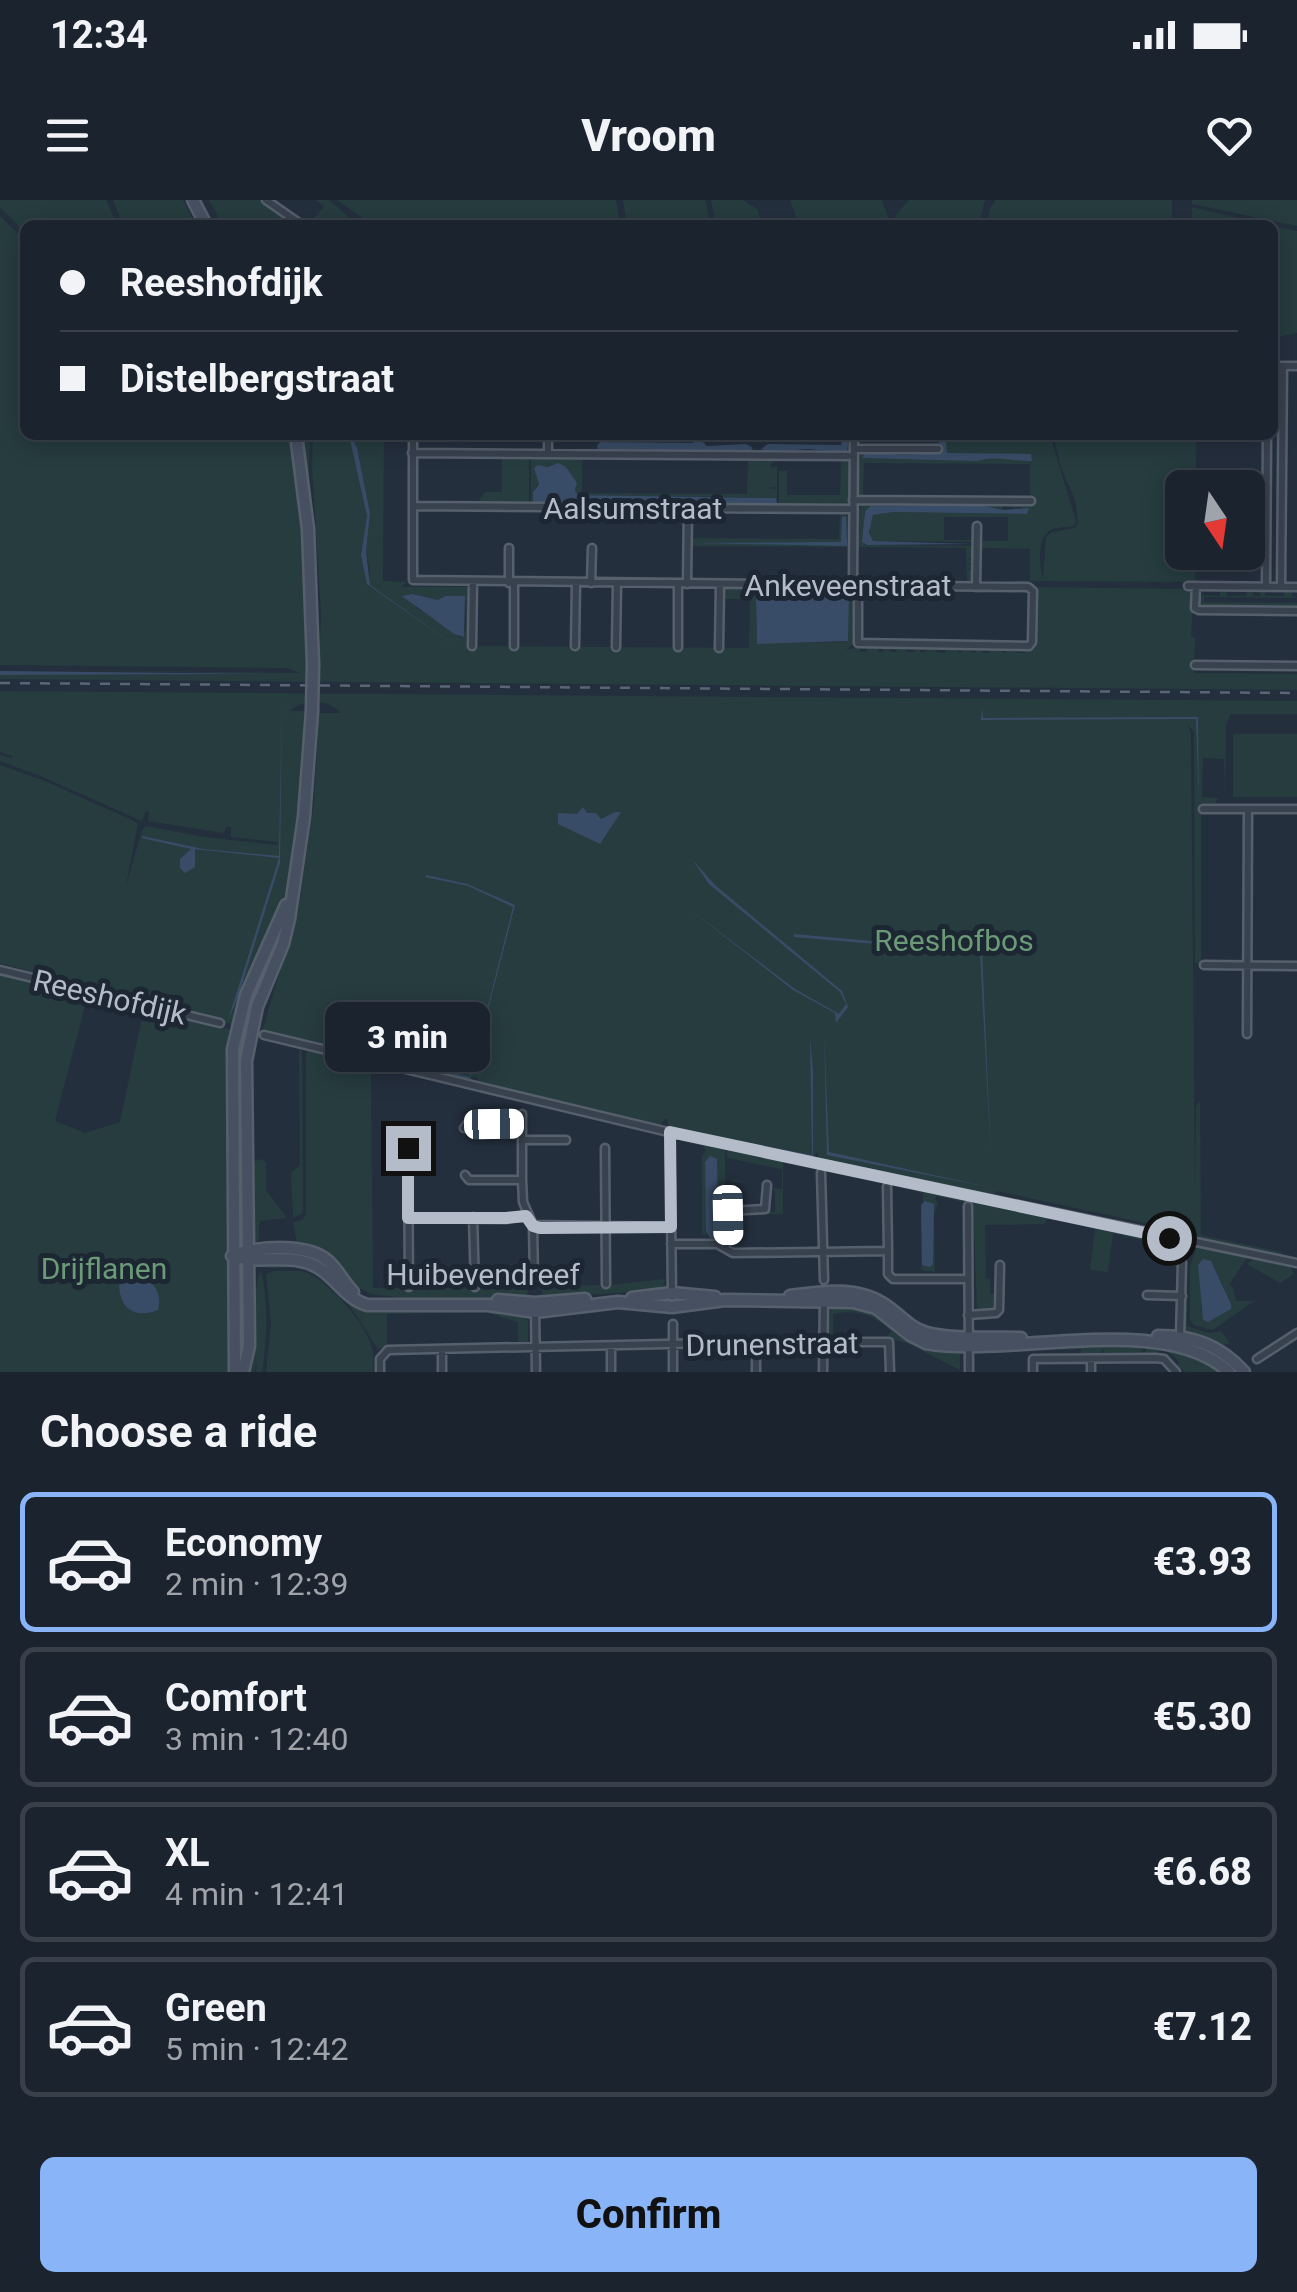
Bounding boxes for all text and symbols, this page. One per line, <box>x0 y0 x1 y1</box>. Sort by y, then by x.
text: 12:34 <box>50 13 148 57</box>
icon: menu <box>40 108 95 163</box>
icon: heart <box>1202 108 1257 163</box>
text: Vroom <box>581 109 716 162</box>
text: Reeshofdijk <box>120 261 322 305</box>
text: Distelbergstraat <box>120 357 394 401</box>
north arrow <box>1165 470 1265 570</box>
map controls <box>1165 470 1265 570</box>
street label: Aalsumstraat <box>544 491 722 526</box>
street label: Ankeveenstraat <box>745 568 951 603</box>
park label: Reeshofbos <box>874 923 1034 958</box>
street label: Reeshofdijk <box>30 962 191 1032</box>
callout: 3 min <box>326 1003 490 1073</box>
text: 3 min <box>367 1018 448 1056</box>
car <box>464 1108 524 1140</box>
route end <box>386 1126 431 1171</box>
car <box>712 1185 744 1245</box>
route start <box>1147 1216 1192 1261</box>
park label: Drijflanen <box>41 1251 167 1286</box>
street label: Huibevendreef <box>386 1257 580 1292</box>
street label: Drunenstraat <box>685 1325 859 1363</box>
text: Choose a ride <box>40 1405 317 1458</box>
icon: car <box>45 1517 135 1607</box>
text: Economy <box>165 1521 322 1565</box>
text: €3.93 <box>1153 1540 1252 1584</box>
text: 2 min · 12:39 <box>165 1565 348 1603</box>
icon: car <box>45 1672 135 1762</box>
text: Comfort <box>165 1676 307 1720</box>
text: €5.30 <box>1153 1695 1252 1739</box>
text: 3 min · 12:40 <box>165 1720 348 1758</box>
icon: car <box>45 1827 135 1917</box>
text: XL <box>165 1831 210 1875</box>
text: €6.68 <box>1153 1850 1252 1894</box>
text: 4 min · 12:41 <box>165 1875 348 1913</box>
icon: car <box>45 1982 135 2072</box>
text: Green <box>165 1986 267 2030</box>
text: €7.12 <box>1153 2005 1252 2049</box>
text: 5 min · 12:42 <box>165 2030 348 2068</box>
button: Confirm <box>40 2157 1257 2272</box>

